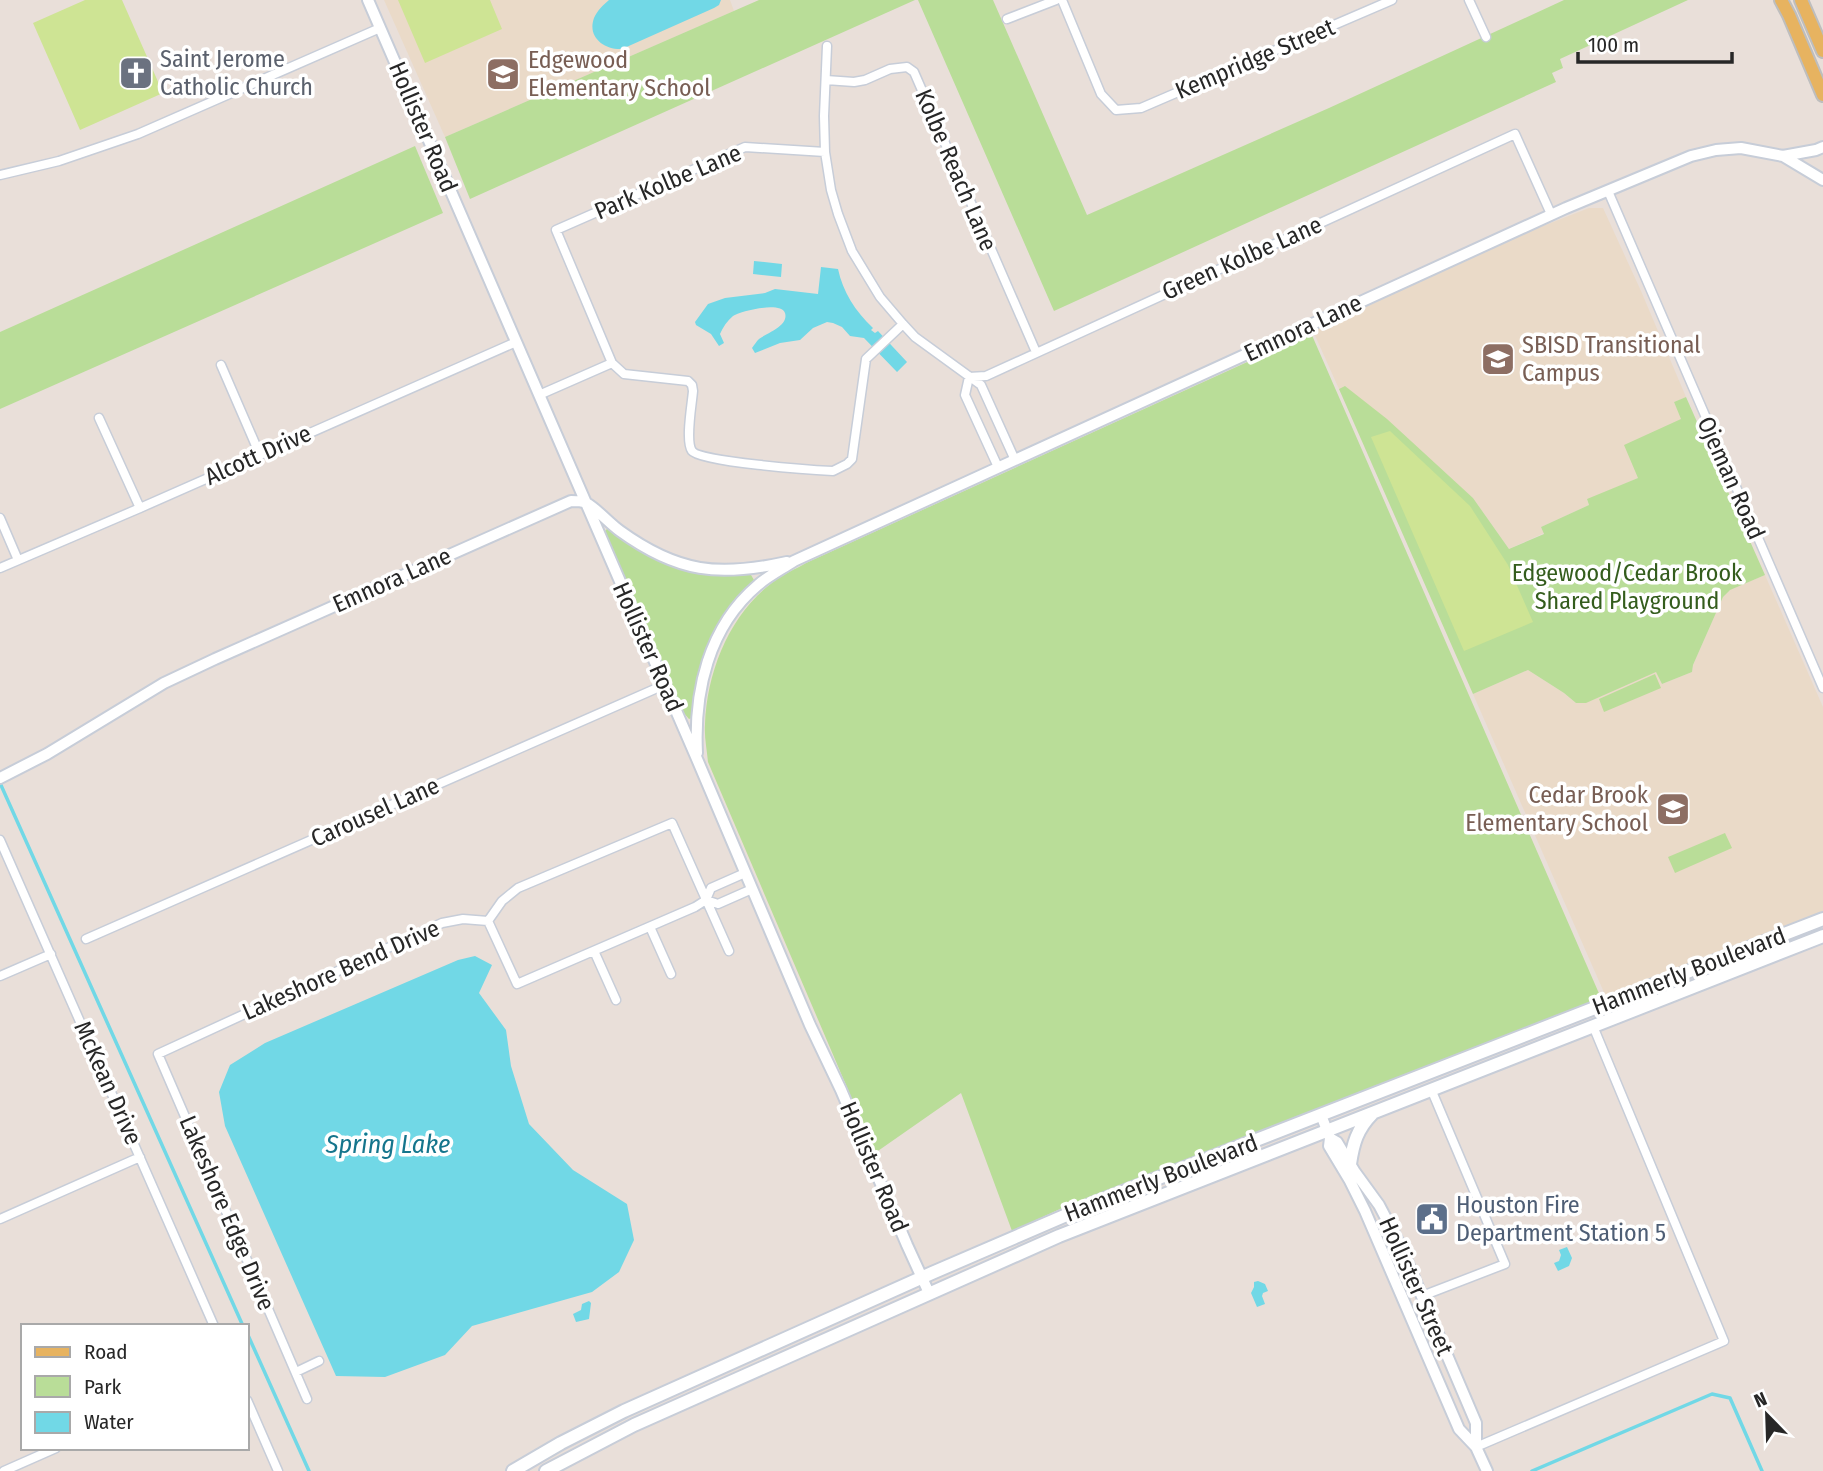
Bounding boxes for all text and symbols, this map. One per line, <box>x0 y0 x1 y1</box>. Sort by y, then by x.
street label: Kempridge Street <box>1171 13 1339 105</box>
scale bar <box>1578 21 1732 65</box>
text: 100 m <box>1588 32 1639 58</box>
place label: Saint Jerome Catholic Church <box>160 45 313 101</box>
place label: Edgewood Elementary School <box>528 46 711 102</box>
church icon: Saint Jerome Catholic Church <box>117 54 155 92</box>
school or university icon: Edgewood Elementary School <box>484 55 522 93</box>
street label: Hollister Road <box>383 57 463 197</box>
street label: Kolbe Reach Lane <box>909 85 1003 255</box>
street label: Park Kolbe Lane <box>590 139 746 225</box>
street label: Green Kolbe Lane <box>1158 210 1326 306</box>
street label: Emnora Lane <box>1240 289 1366 367</box>
place label: SBISD Transitional Campus <box>1522 331 1701 387</box>
school or university icon: SBISD Transitional Campus <box>1479 340 1517 378</box>
street label: Ojeman Road <box>1692 412 1770 544</box>
street label: Alcott Drive <box>200 419 316 491</box>
street label: Emnora Lane <box>329 541 455 619</box>
park label: Edgewood/Cedar Brook Shared Playground <box>1512 559 1743 615</box>
street label: Hollister Road <box>607 578 689 716</box>
street label: Carousel Lane <box>307 771 443 853</box>
place label: Cedar Brook Elementary School <box>1465 781 1649 837</box>
school or university icon: Cedar Brook Elementary School <box>1654 790 1692 828</box>
street label: Lakeshore Bend Drive <box>238 914 444 1026</box>
street label: Hammerly Boulevard <box>1588 921 1790 1021</box>
street label: McKean Drive <box>68 1017 148 1149</box>
street label: Hollister Road <box>834 1097 914 1237</box>
street label: Lakeshore Edge Drive <box>173 1112 281 1314</box>
street label: Hammerly Boulevard <box>1060 1128 1262 1228</box>
water label: Spring Lake <box>325 1129 450 1160</box>
place label: Houston Fire Department Station 5 <box>1456 1191 1666 1247</box>
public building icon: Houston Fire Department Station 5 <box>1413 1200 1451 1238</box>
street label: Hollister Street <box>1373 1212 1459 1360</box>
legend <box>21 1324 248 1450</box>
text: Road <box>84 1339 128 1365</box>
text: Park <box>84 1374 122 1400</box>
north arrow <box>1732 1380 1802 1450</box>
text: N <box>1751 1387 1770 1413</box>
text: Water <box>84 1409 134 1435</box>

